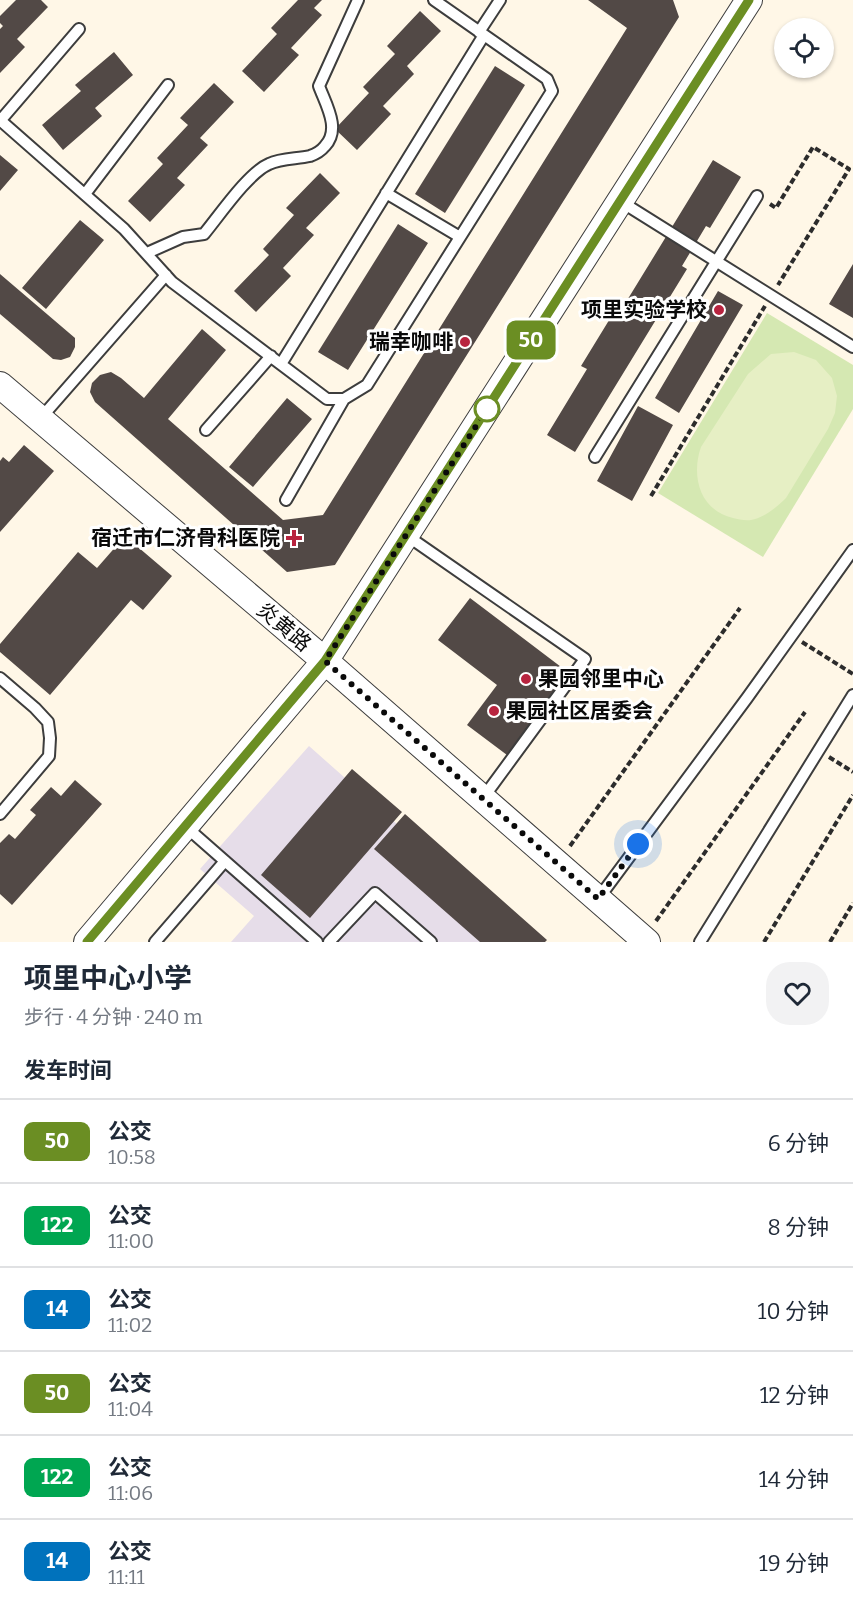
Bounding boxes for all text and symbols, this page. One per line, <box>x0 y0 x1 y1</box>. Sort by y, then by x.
map controls <box>774 18 834 78</box>
button: locate <box>774 18 834 78</box>
place label: 项里实验学校 <box>581 297 707 323</box>
marker: 项里实验学校 <box>712 303 726 317</box>
line badge: 50 <box>504 320 558 360</box>
text: 50 <box>519 327 543 353</box>
place label: 瑞幸咖啡 <box>369 329 453 355</box>
marker: 瑞幸咖啡 <box>458 335 472 349</box>
unlabelled marker <box>474 396 500 422</box>
place label: 宿迁市仁济骨科医院 <box>91 525 280 551</box>
marker: 宿迁市仁济骨科医院 <box>285 529 303 547</box>
street label: 炎黄路 <box>252 597 316 657</box>
place label: 果园邻里中心 <box>538 666 664 692</box>
marker: 果园邻里中心 <box>519 672 533 686</box>
place label: 果园社区居委会 <box>506 698 653 724</box>
marker: 果园社区居委会 <box>487 704 501 718</box>
your location <box>623 829 653 859</box>
text: 项里中心小学 <box>24 962 192 995</box>
button: heart <box>766 962 829 1025</box>
text: 步行 · 4 分钟 · 240 m <box>24 1005 203 1029</box>
text: 发车时间 <box>24 1057 112 1084</box>
text: 公交 <box>108 1118 152 1145</box>
text: 50 <box>45 1128 69 1154</box>
text: 6 分钟 <box>768 1130 829 1157</box>
text: 10:58 <box>108 1145 156 1169</box>
text: 公交 <box>108 1202 152 1229</box>
text: 122 <box>41 1212 73 1238</box>
text: 8 分钟 <box>767 1214 829 1241</box>
text: 11:00 <box>108 1229 154 1253</box>
text: 公交 <box>108 1286 152 1313</box>
text: 14 <box>46 1296 68 1322</box>
text: 10 分钟 <box>758 1298 829 1325</box>
text: 11:02 <box>108 1313 152 1337</box>
text: 公交 <box>108 1370 152 1397</box>
text: 50 <box>45 1380 69 1406</box>
text: 12 分钟 <box>760 1382 829 1409</box>
text: 11:04 <box>108 1397 153 1421</box>
text: 公交 <box>108 1454 152 1481</box>
text: 122 <box>41 1464 73 1490</box>
text: 14 分钟 <box>759 1466 829 1493</box>
text: 11:06 <box>108 1481 153 1505</box>
text: 公交 <box>108 1538 152 1565</box>
text: 14 <box>46 1548 68 1574</box>
text: 19 分钟 <box>759 1550 829 1577</box>
text: 11:11 <box>108 1565 145 1589</box>

